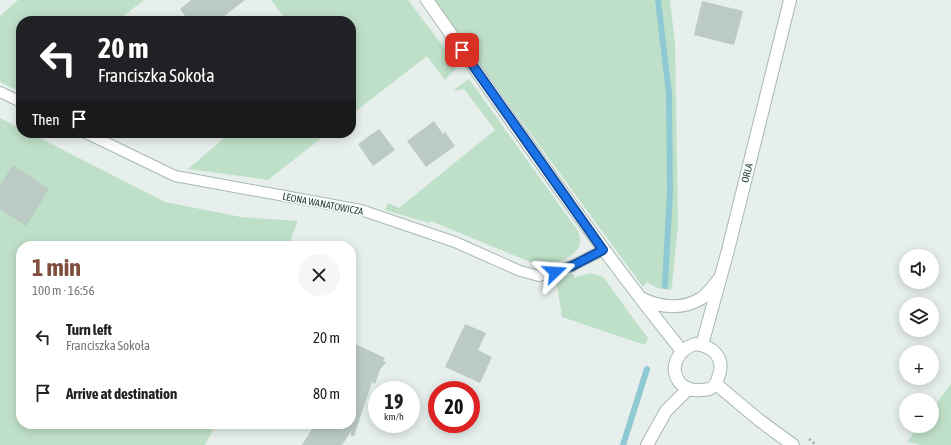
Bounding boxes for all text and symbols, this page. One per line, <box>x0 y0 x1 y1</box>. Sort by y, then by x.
icon: left <box>32 32 84 84</box>
text: 20 m <box>98 32 148 64</box>
pin <box>445 33 479 67</box>
icon: arrive <box>451 39 473 61</box>
text: Franciszka Sokoła <box>98 65 215 86</box>
icon: arrive <box>68 108 90 130</box>
text: Then <box>32 111 60 128</box>
street label: ORLA <box>739 162 755 184</box>
street label: LEONA WANATOWICZA <box>282 191 364 217</box>
map controls <box>899 249 939 433</box>
button: sound <box>899 249 939 289</box>
position arrow <box>534 251 576 293</box>
text: 1 min <box>32 254 81 281</box>
button: close <box>298 254 340 296</box>
text: 100 m · 16:56 <box>32 283 95 298</box>
button: layers <box>899 297 939 337</box>
text: Turn left <box>66 321 112 338</box>
icon: left <box>32 326 54 348</box>
text: 20 m <box>313 329 340 346</box>
text: Franciszka Sokoła <box>66 338 150 353</box>
button: + <box>899 345 939 385</box>
speed limit sign: 20 <box>428 381 480 433</box>
icon: arrive <box>32 382 54 404</box>
text: Arrive at destination <box>66 385 177 402</box>
text: 80 m <box>313 385 340 402</box>
text: 19 <box>385 390 403 413</box>
button: − <box>899 393 939 433</box>
text: km/h <box>384 411 404 422</box>

